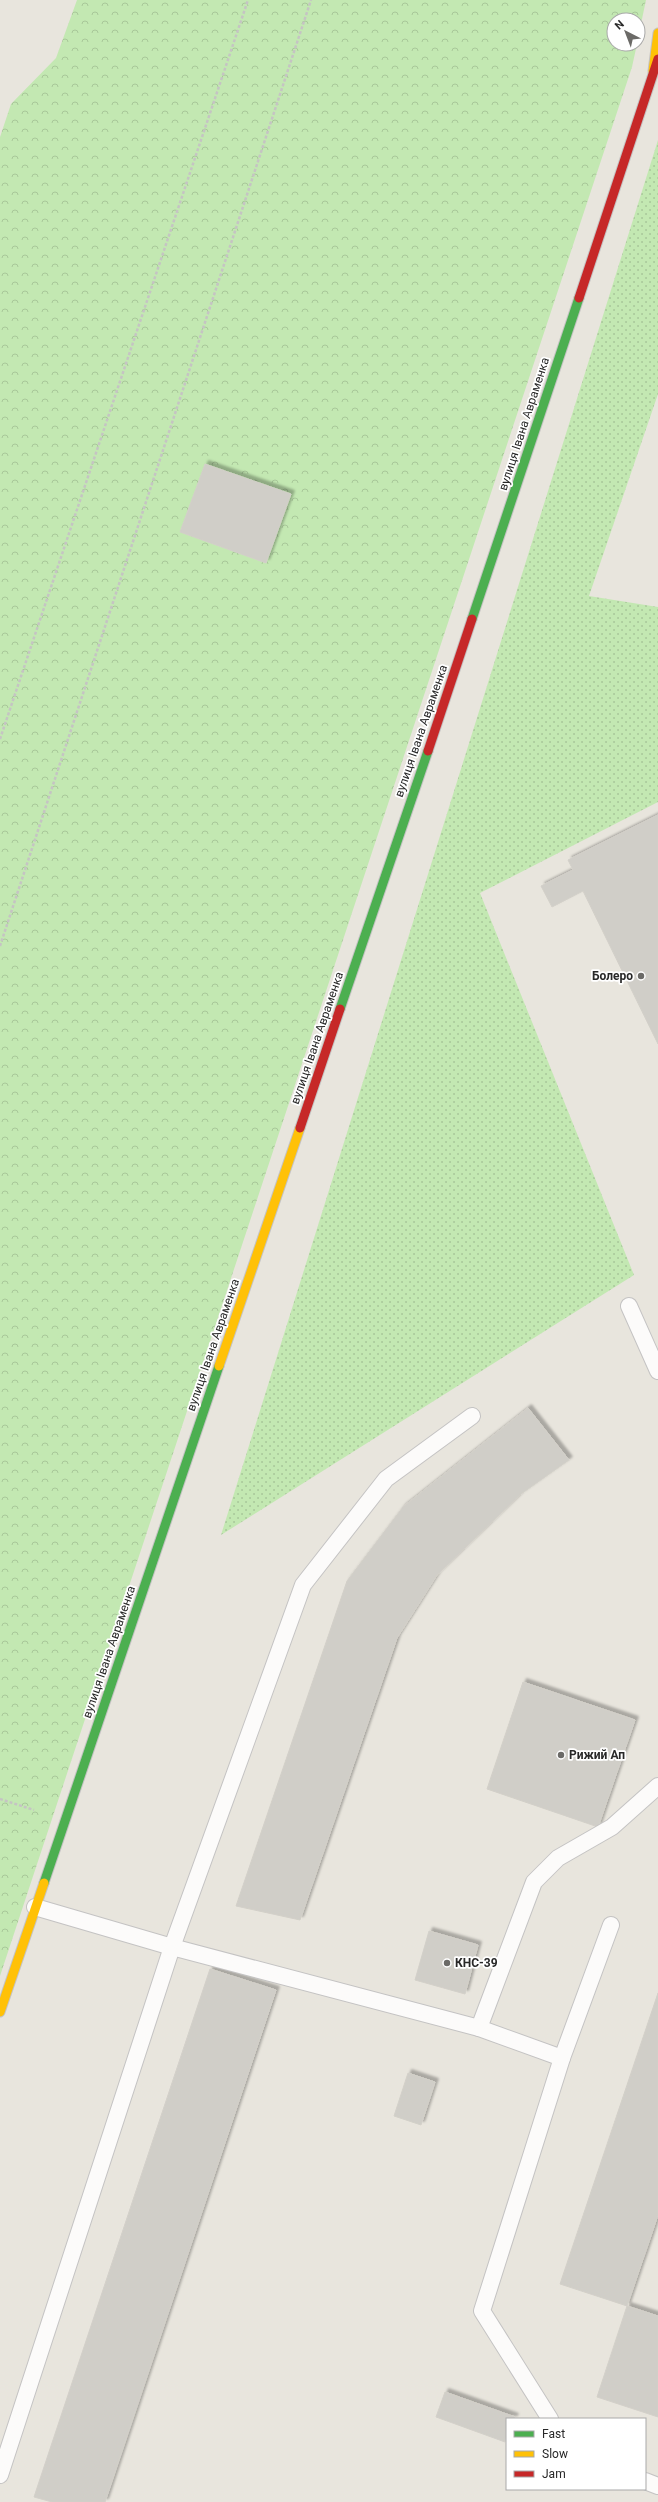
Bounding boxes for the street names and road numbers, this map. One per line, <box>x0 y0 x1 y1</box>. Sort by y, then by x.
street label: вулиця Івана Авраменка <box>496 356 552 492</box>
street label: вулиця Івана Авраменка <box>392 663 450 799</box>
street label: вулиця Івана Авраменка <box>288 970 346 1106</box>
street label: вулиця Івана Авраменка <box>184 1277 242 1413</box>
street label: вулиця Івана Авраменка <box>80 1584 138 1720</box>

